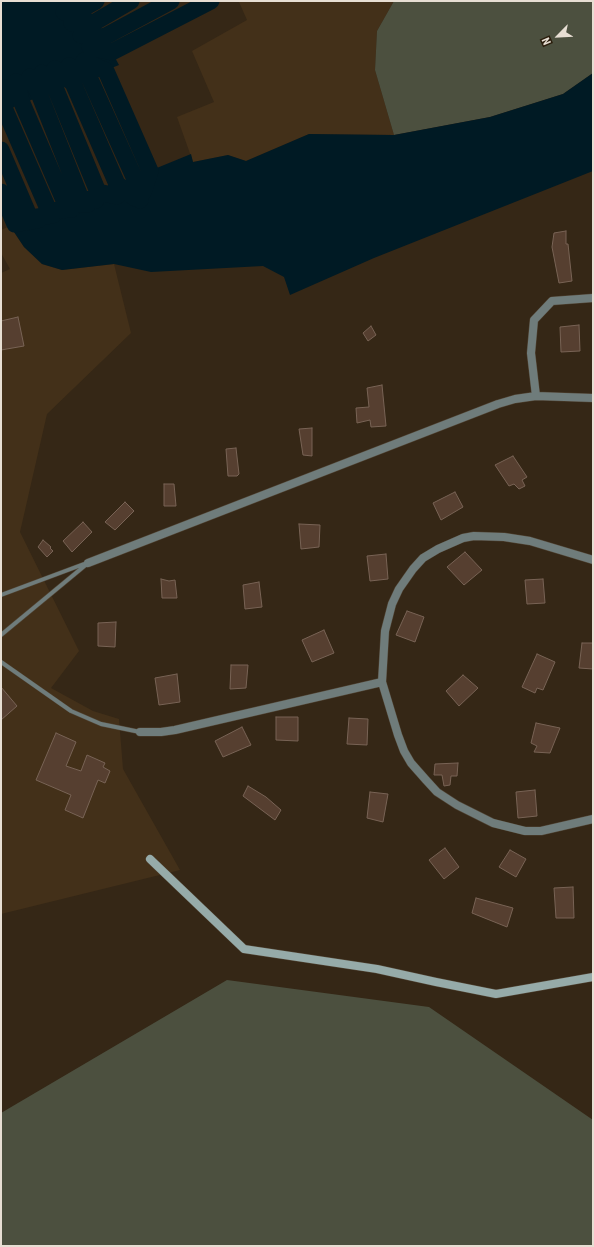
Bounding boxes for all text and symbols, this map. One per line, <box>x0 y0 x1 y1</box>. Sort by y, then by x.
north arrow <box>538 16 578 56</box>
text: N <box>539 35 554 47</box>

